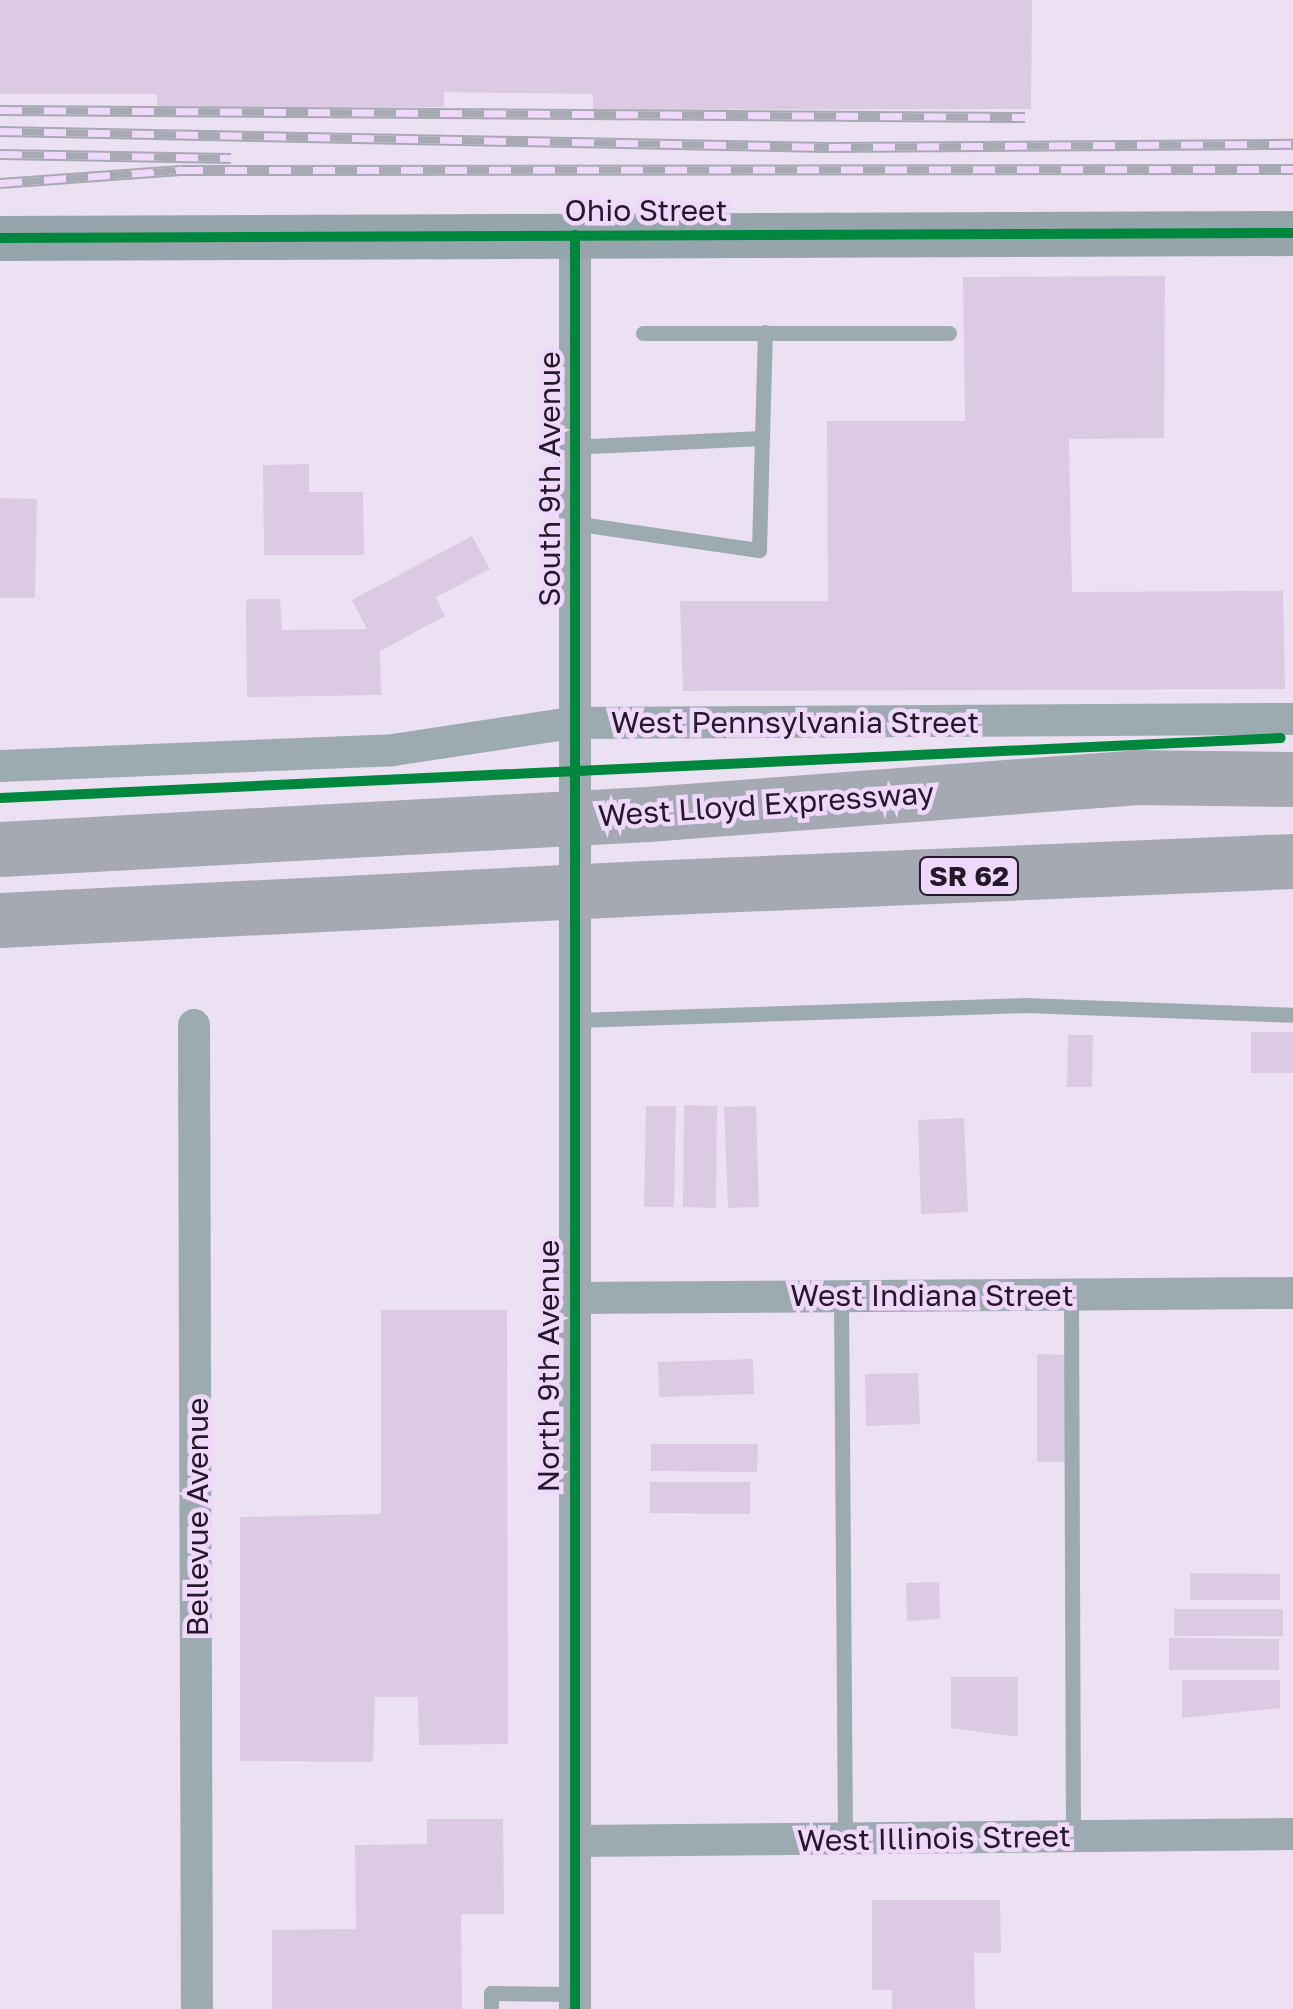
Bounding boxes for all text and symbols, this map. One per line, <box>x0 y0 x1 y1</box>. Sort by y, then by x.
street label: Ohio Street <box>565 192 727 228</box>
street label: South 9th Avenue <box>531 351 567 607</box>
street label: West Pennsylvania Street <box>611 704 979 740</box>
street label: West Lloyd Expressway <box>597 774 935 834</box>
road number: SR 62 <box>916 853 1022 899</box>
street label: North 9th Avenue <box>530 1239 566 1493</box>
street label: West Indiana Street <box>790 1277 1074 1313</box>
street label: Bellevue Avenue <box>179 1398 215 1636</box>
street label: West Illinois Street <box>797 1818 1071 1858</box>

